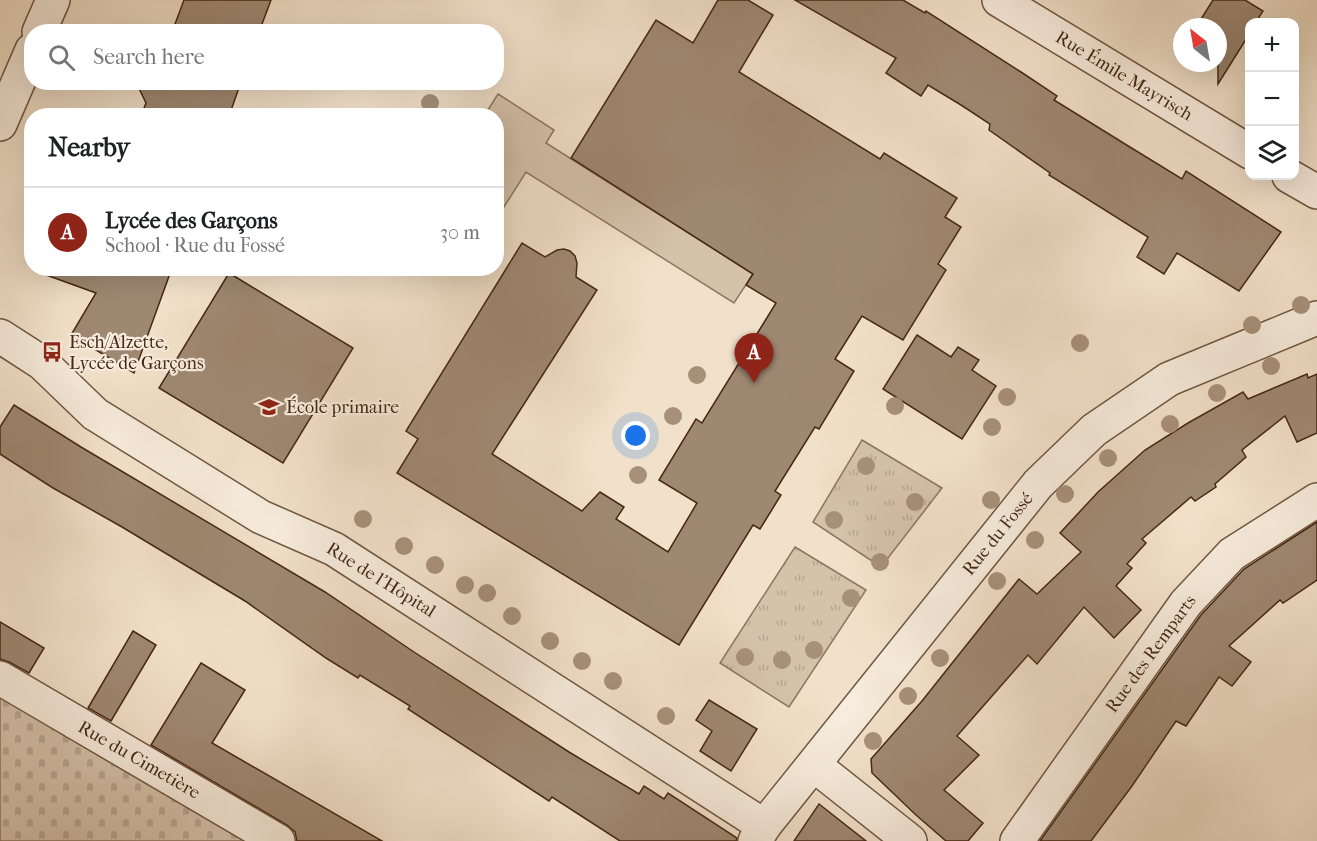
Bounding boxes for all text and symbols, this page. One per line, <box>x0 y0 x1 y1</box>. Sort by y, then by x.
north arrow <box>1173 18 1227 72</box>
map controls <box>1245 18 1299 180</box>
button: + <box>1245 18 1299 72</box>
search box <box>24 24 504 90</box>
street label: Rue Émile Mayrisch <box>1052 26 1197 125</box>
icon: search <box>45 41 78 74</box>
text: Search here <box>93 44 205 70</box>
button: − <box>1245 72 1299 126</box>
button: layers <box>1245 126 1299 180</box>
text: Nearby <box>48 132 130 163</box>
text: Lycée des Garçons <box>105 208 278 234</box>
text: A <box>61 221 74 244</box>
text: 30 m <box>440 221 480 244</box>
text: School · Rue du Fossé <box>105 234 285 257</box>
place label: Esch/Alzette, Lycée de Garçons <box>69 332 204 374</box>
pin: A <box>734 334 774 383</box>
bus stop icon: Esch/Alzette, Lycée de Garçons <box>40 340 64 364</box>
school or university icon: École primaire <box>257 395 281 419</box>
place label: École primaire <box>286 396 399 418</box>
your location <box>621 421 650 450</box>
street label: Rue du Fossé <box>958 488 1038 580</box>
street label: Rue de l'Hôpital <box>323 538 439 622</box>
street label: Rue des Remparts <box>1101 591 1201 717</box>
street label: Rue du Cimetière <box>74 717 204 804</box>

